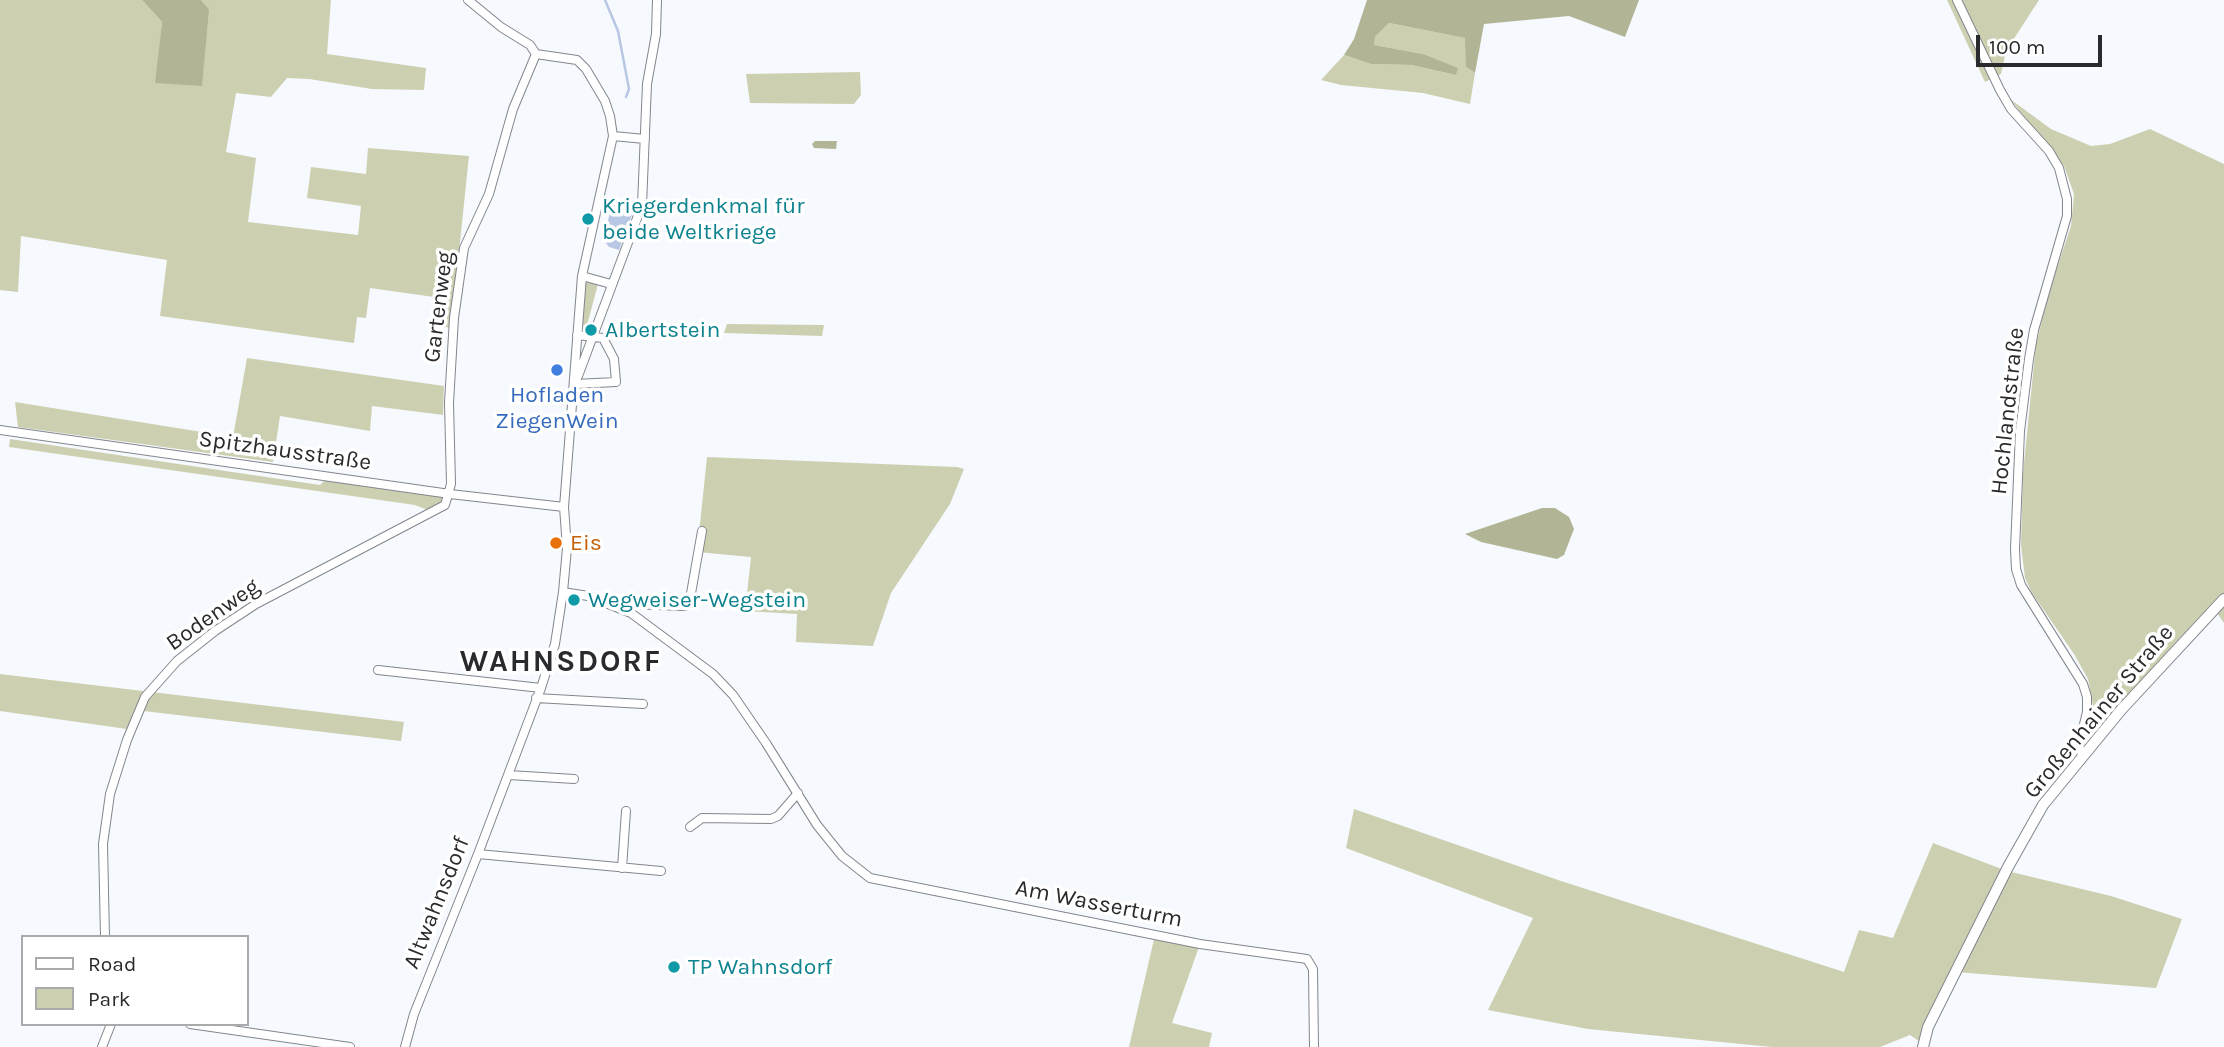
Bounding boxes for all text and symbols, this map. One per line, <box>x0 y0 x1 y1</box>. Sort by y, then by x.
scale bar <box>1979 21 2105 65</box>
text: 100 m <box>1989 35 2046 59</box>
place label: Kriegerdenkmal für beide Weltkriege <box>602 192 805 246</box>
marker: Kriegerdenkmal für beide Weltkriege <box>580 211 596 227</box>
street label: Gartenweg <box>419 250 459 364</box>
place label: Albertstein <box>605 316 720 344</box>
marker: Albertstein <box>583 322 599 338</box>
street label: Hochlandstraße <box>1985 326 2031 496</box>
marker: Hofladen ZiegenWein <box>549 362 565 378</box>
place label: Hofladen ZiegenWein <box>495 381 619 435</box>
street label: Spitzhausstraße <box>197 425 373 477</box>
place label: Eis <box>570 529 602 557</box>
marker: Eis <box>548 535 564 551</box>
street label: Bodenweg <box>161 573 265 657</box>
place label: Wegweiser-Wegstein <box>588 586 806 614</box>
marker: Wegweiser-Wegstein <box>566 592 582 608</box>
street label: Großenhainer Straße <box>2018 620 2180 804</box>
district label: WAHNSDORF <box>461 644 661 680</box>
street label: Altwahnsdorf <box>398 833 476 973</box>
street label: Am Wasserturm <box>1013 874 1185 934</box>
legend <box>21 935 248 1026</box>
text: Road <box>88 952 136 976</box>
place label: TP Wahnsdorf <box>688 953 832 981</box>
marker: TP Wahnsdorf <box>666 959 682 975</box>
text: Park <box>88 987 131 1011</box>

